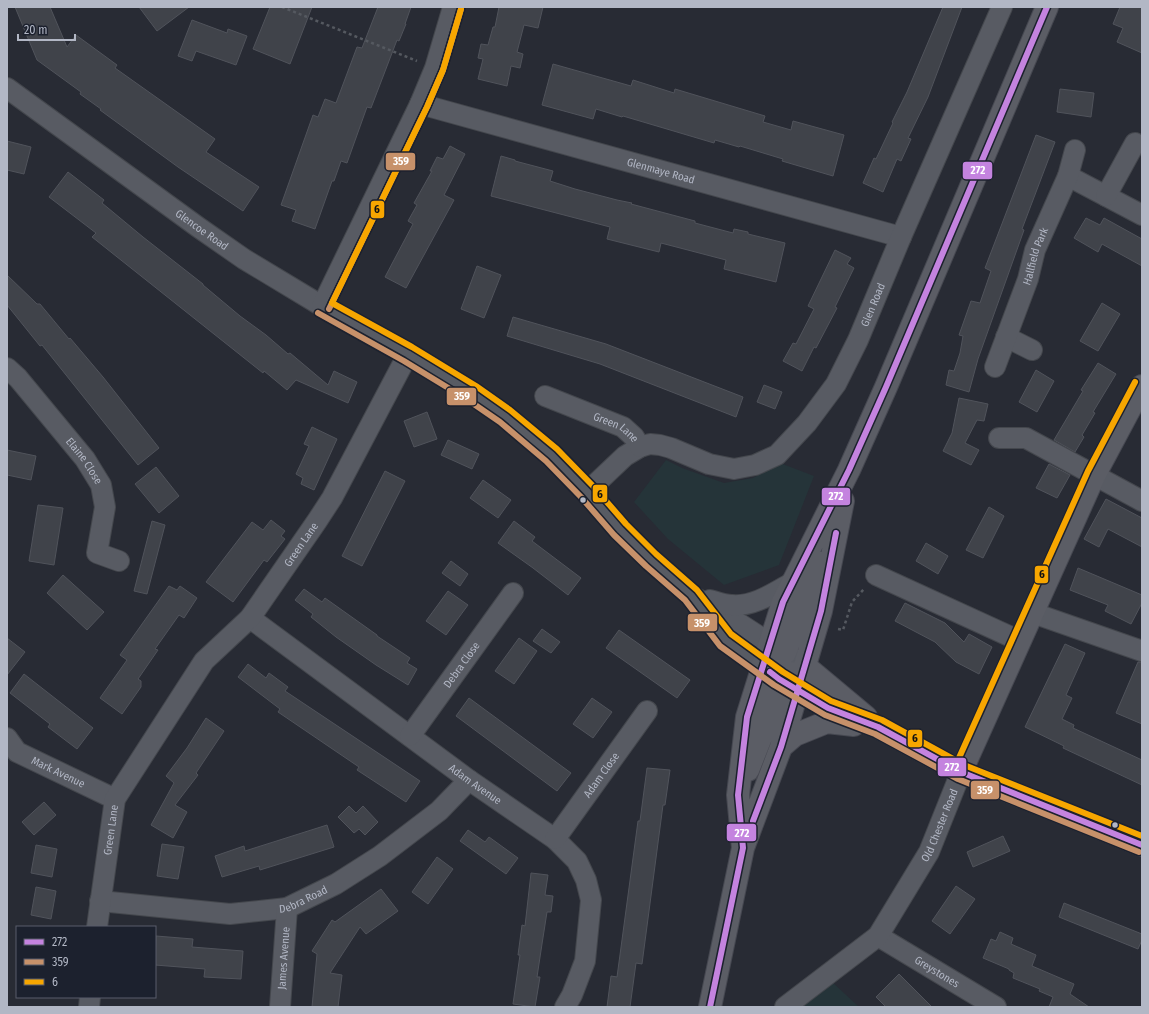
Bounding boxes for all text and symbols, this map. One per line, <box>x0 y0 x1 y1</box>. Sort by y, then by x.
scale bar <box>18 16 75 42</box>
text: 20 m <box>24 23 48 37</box>
line badge: 359 <box>385 152 416 171</box>
text: 359 <box>392 155 409 168</box>
street label: Glenmaye Road <box>625 156 696 187</box>
line badge: 272 <box>962 161 993 180</box>
text: 272 <box>970 164 985 177</box>
line badge: 6 <box>370 200 385 219</box>
text: 6 <box>374 203 380 216</box>
street label: Glencoe Road <box>173 207 231 253</box>
street label: Hallfield Park <box>1020 225 1052 287</box>
street label: Glen Road <box>858 281 888 329</box>
line badge: 359 <box>446 387 477 406</box>
text: 359 <box>453 390 470 403</box>
street label: Green Lane <box>591 410 641 444</box>
street label: Elaine Close <box>63 435 105 487</box>
line badge: 6 <box>592 484 608 503</box>
line badge: 272 <box>821 487 851 506</box>
text: 6 <box>597 488 603 501</box>
text: 272 <box>828 490 843 503</box>
unlabelled marker <box>578 495 588 505</box>
street label: Green Lane <box>282 520 321 569</box>
line badge: 6 <box>1034 565 1049 584</box>
text: 6 <box>1039 568 1045 581</box>
line badge: 359 <box>687 613 718 632</box>
text: 359 <box>693 617 710 630</box>
street label: Debra Close <box>441 639 483 690</box>
line badge: 6 <box>907 729 923 748</box>
text: 6 <box>912 732 918 745</box>
street label: Adam Close <box>581 750 622 800</box>
street label: Mark Avenue <box>29 754 87 791</box>
line badge: 272 <box>937 757 967 777</box>
street label: Adam Avenue <box>446 761 504 807</box>
text: 272 <box>944 761 959 774</box>
line badge: 359 <box>970 780 1000 800</box>
text: 359 <box>976 784 993 797</box>
street label: Old Chester Road <box>919 787 961 864</box>
street label: Green Lane <box>101 804 121 856</box>
unlabelled marker <box>1110 820 1120 830</box>
line badge: 272 <box>726 823 757 842</box>
text: 272 <box>734 827 749 840</box>
street label: Debra Road <box>278 883 330 916</box>
legend <box>16 926 156 998</box>
street label: James Avenue <box>275 926 293 990</box>
text: 272 <box>52 935 67 949</box>
street label: Greystones <box>912 954 962 991</box>
text: 359 <box>52 955 69 969</box>
text: 6 <box>52 975 58 989</box>

